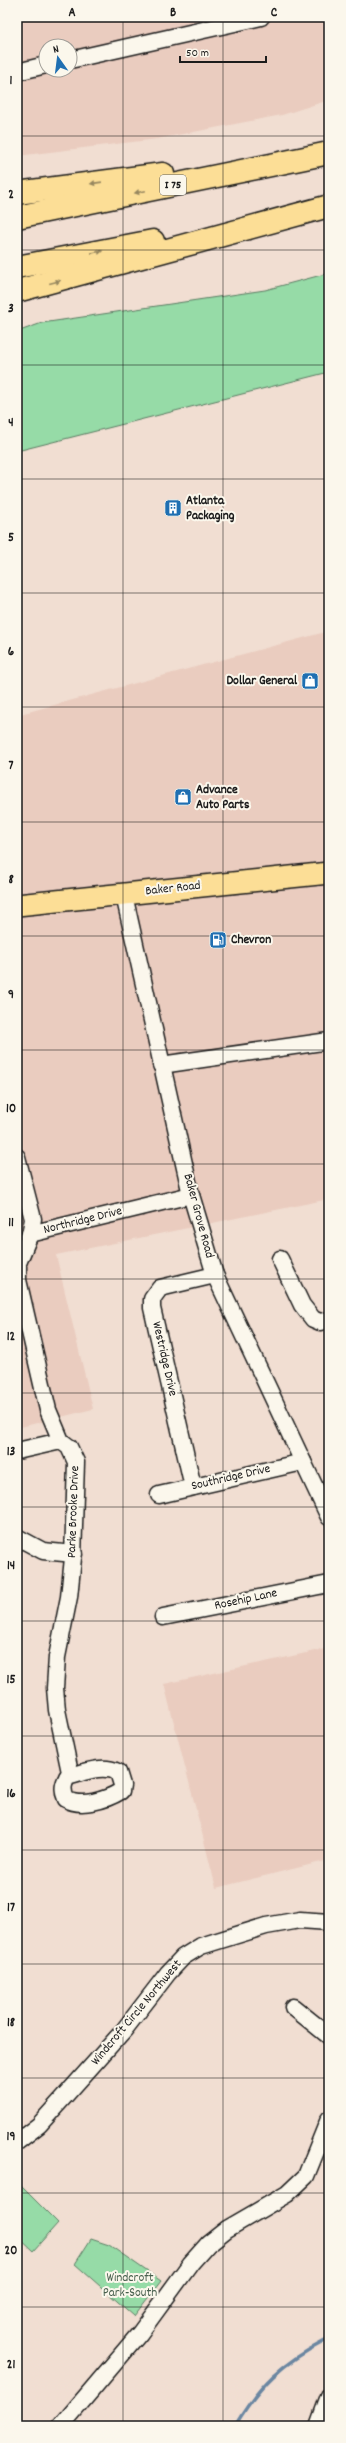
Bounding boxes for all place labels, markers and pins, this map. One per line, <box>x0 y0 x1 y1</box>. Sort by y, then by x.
place label: Atlanta Packaging <box>186 492 235 526</box>
building icon: Atlanta Packaging <box>163 498 183 518</box>
shop icon: Dollar General <box>300 671 320 691</box>
place label: Dollar General <box>226 672 298 691</box>
place label: Advance Auto Parts <box>196 781 250 815</box>
shop icon: Advance Auto Parts <box>173 787 193 807</box>
fuel station icon: Chevron <box>208 930 228 950</box>
place label: Chevron <box>231 931 271 950</box>

